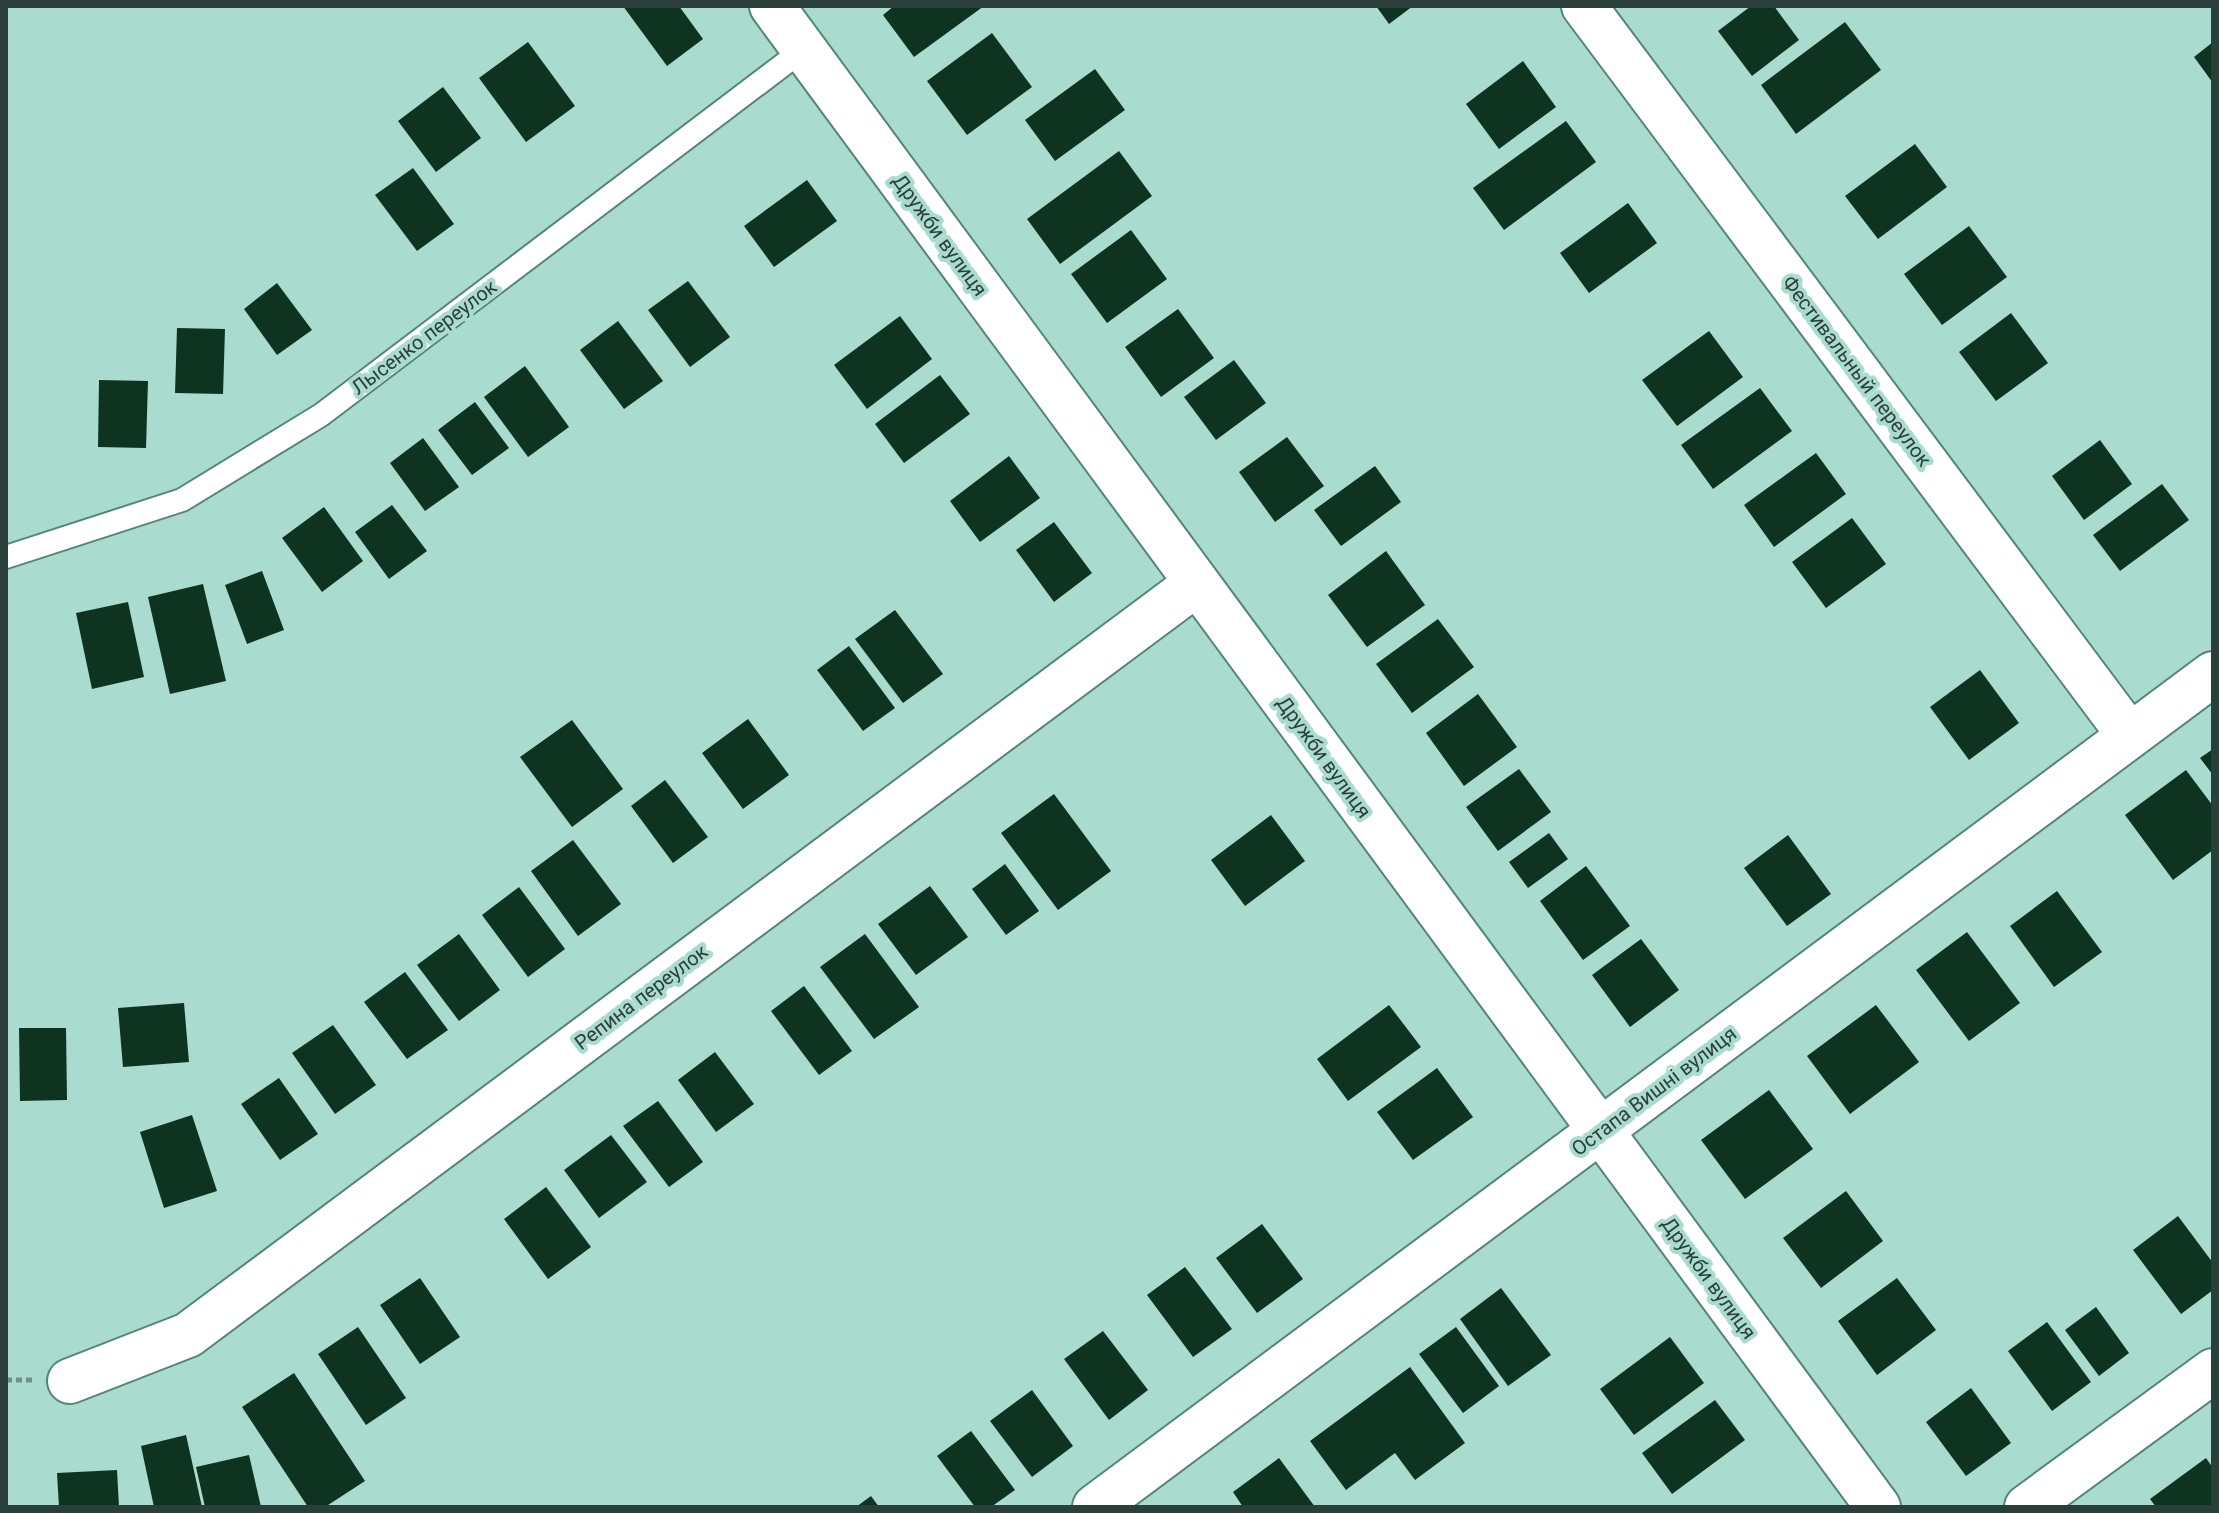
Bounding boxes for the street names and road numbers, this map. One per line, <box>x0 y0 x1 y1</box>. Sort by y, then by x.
street label: Дружби вулиця <box>888 169 992 301</box>
street label: Фестивальный переулок <box>1777 271 1937 471</box>
street label: Лысенко переулок <box>347 274 502 400</box>
street label: Дружби вулиця <box>1272 691 1376 823</box>
street label: Репина переулок <box>570 939 712 1055</box>
street label: Остапа Вишні вулиця <box>1567 1021 1741 1161</box>
street label: Дружби вулиця <box>1657 1212 1761 1344</box>

